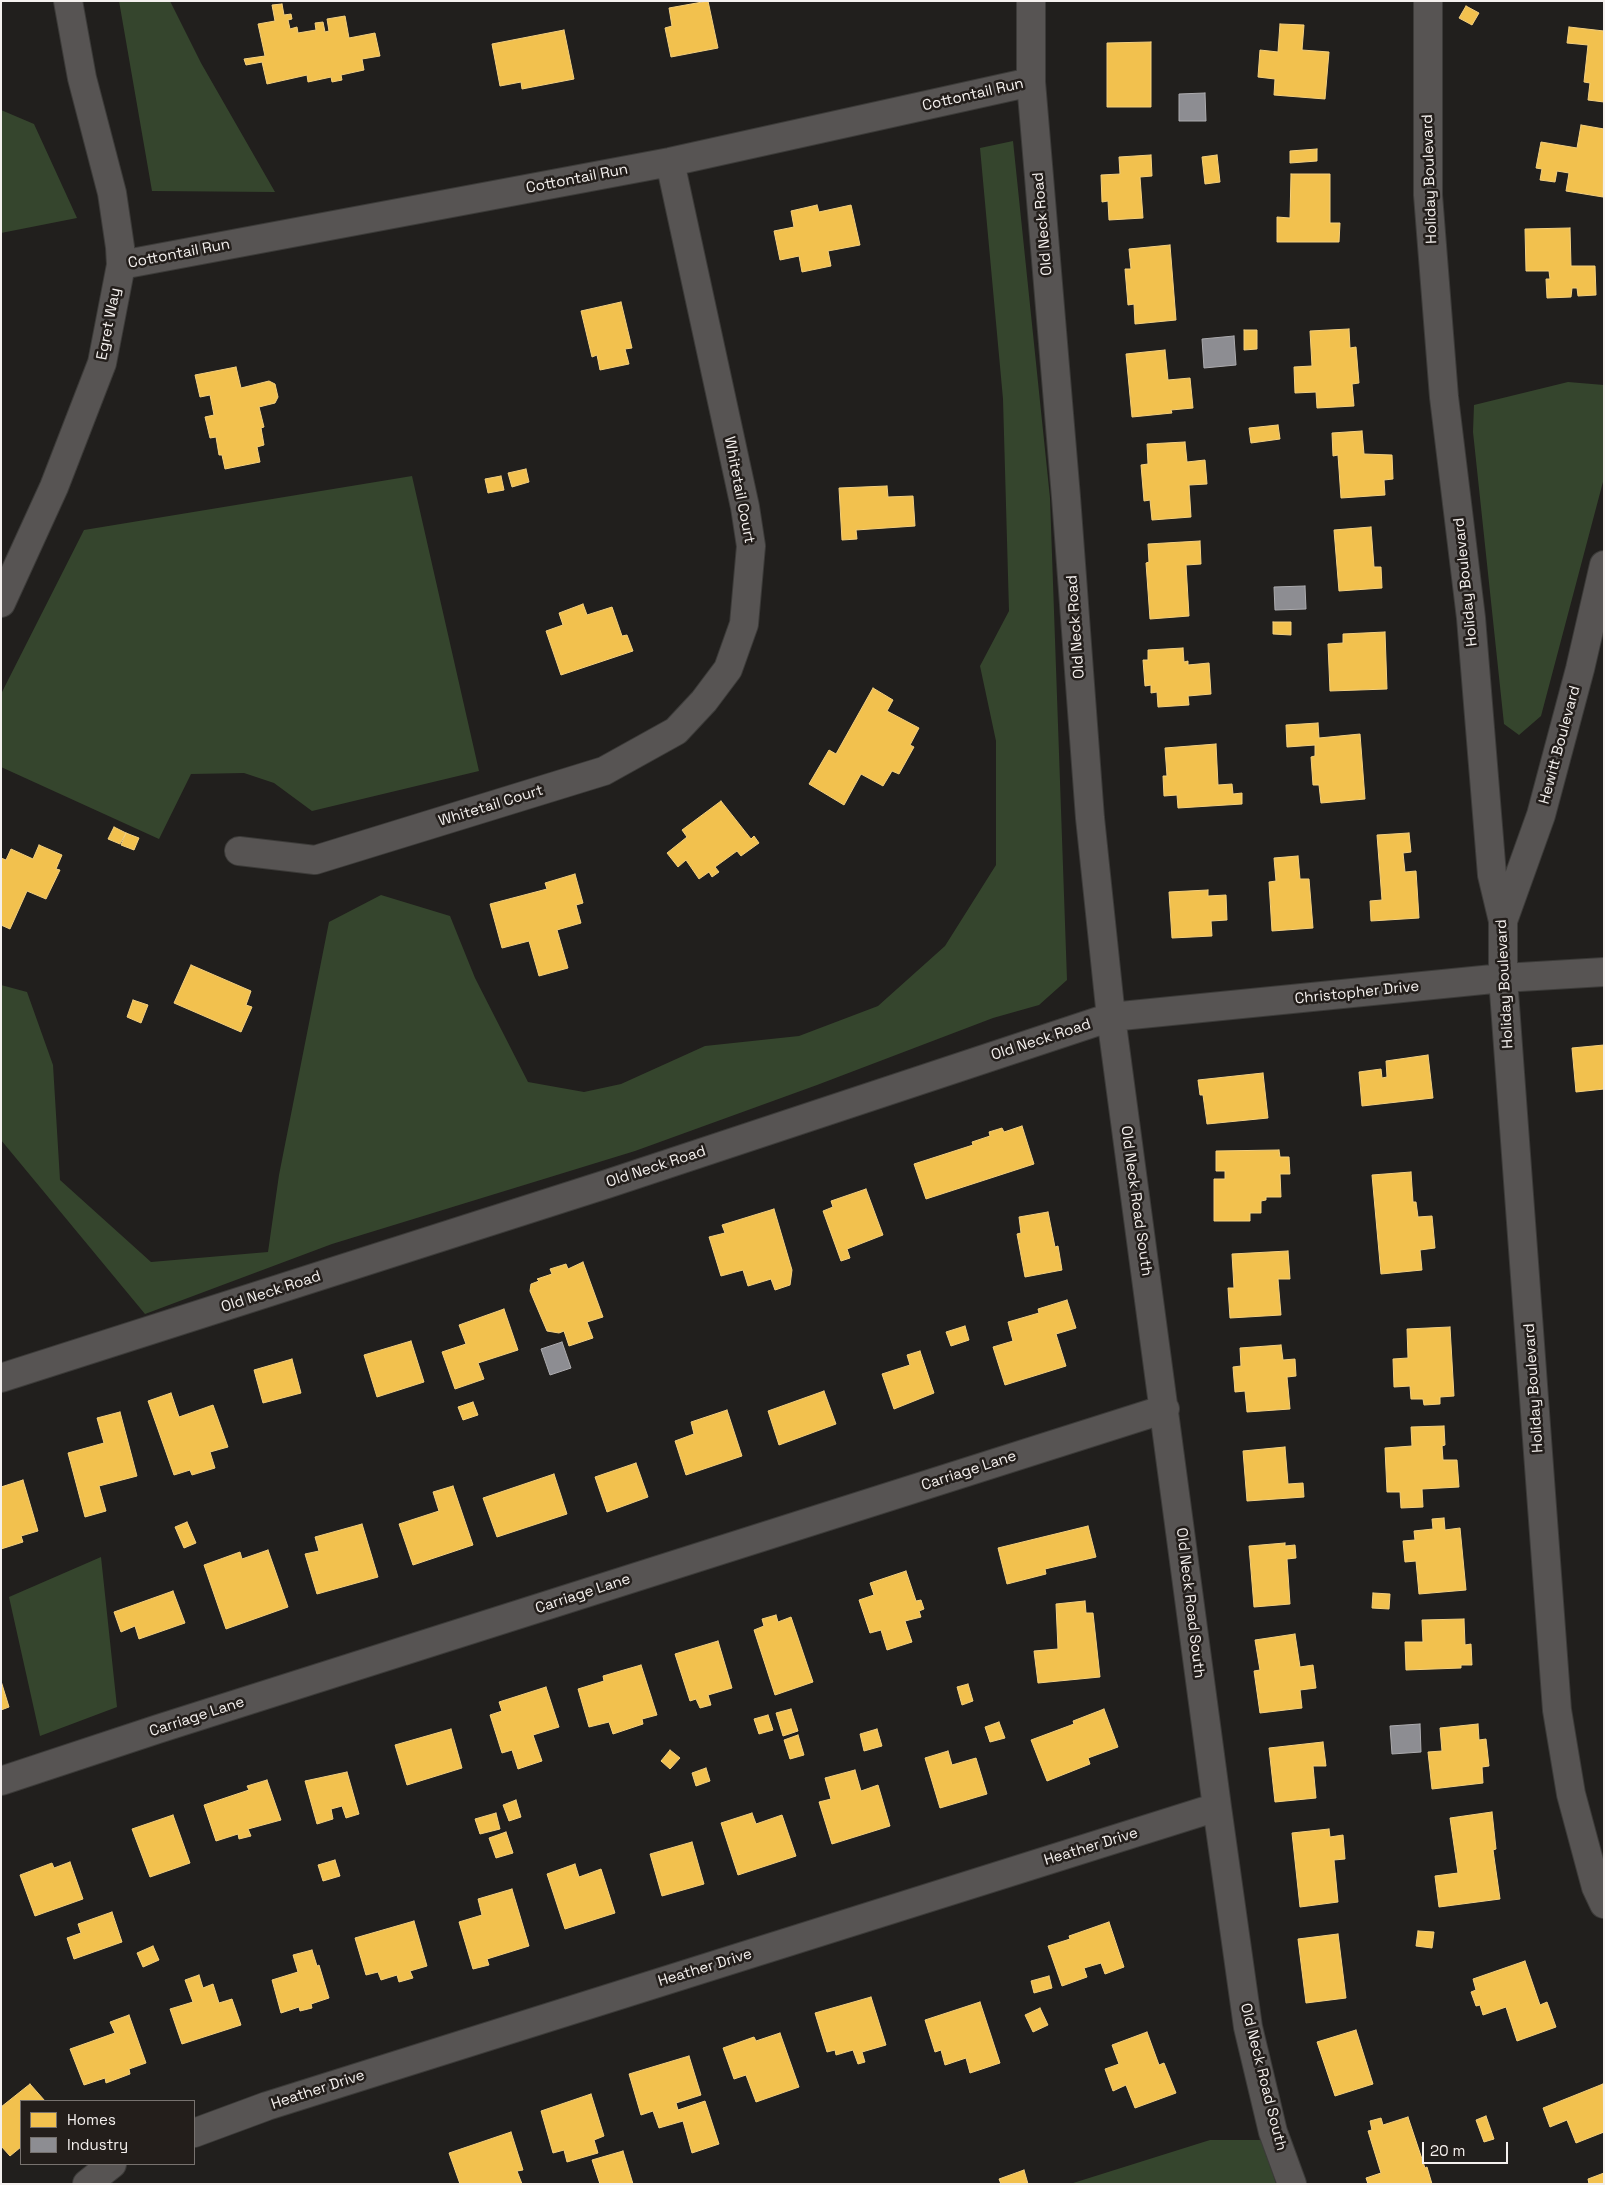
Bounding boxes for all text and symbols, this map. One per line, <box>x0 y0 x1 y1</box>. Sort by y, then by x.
street label: Cottontail Run <box>921 75 1025 115</box>
street label: Holiday Boulevard <box>1419 114 1441 244</box>
street label: Cottontail Run <box>525 160 629 198</box>
street label: Old Neck Road <box>1030 172 1056 276</box>
street label: Cottontail Run <box>127 235 231 273</box>
street label: Egret Way <box>93 286 125 362</box>
street label: Whitetail Court <box>720 435 758 545</box>
street label: Holiday Boulevard <box>1450 517 1482 647</box>
street label: Old Neck Road <box>1063 575 1089 679</box>
street label: Hewitt Boulevard <box>1536 684 1584 806</box>
street label: Whitetail Court <box>436 782 546 830</box>
street label: Holiday Boulevard <box>1493 919 1517 1049</box>
street label: Christopher Drive <box>1294 978 1420 1008</box>
street label: Old Neck Road <box>989 1015 1093 1065</box>
street label: Old Neck Road South <box>1117 1125 1155 1277</box>
street label: Old Neck Road <box>604 1142 708 1192</box>
street label: Old Neck Road <box>219 1267 323 1317</box>
street label: Holiday Boulevard <box>1520 1323 1548 1453</box>
street label: Carriage Lane <box>919 1447 1019 1495</box>
street label: Old Neck Road South <box>1172 1527 1208 1679</box>
street label: Carriage Lane <box>533 1570 633 1618</box>
street label: Carriage Lane <box>147 1693 247 1741</box>
street label: Heather Drive <box>1042 1824 1140 1870</box>
street label: Heather Drive <box>656 1945 754 1991</box>
street label: Old Neck Road South <box>1236 2001 1290 2153</box>
street label: Heather Drive <box>269 2066 367 2114</box>
legend <box>20 2100 195 2165</box>
text: Homes <box>67 2110 116 2129</box>
scale bar <box>1425 2132 1511 2164</box>
text: Industry <box>67 2135 128 2154</box>
text: 20 m <box>1430 2141 1465 2160</box>

